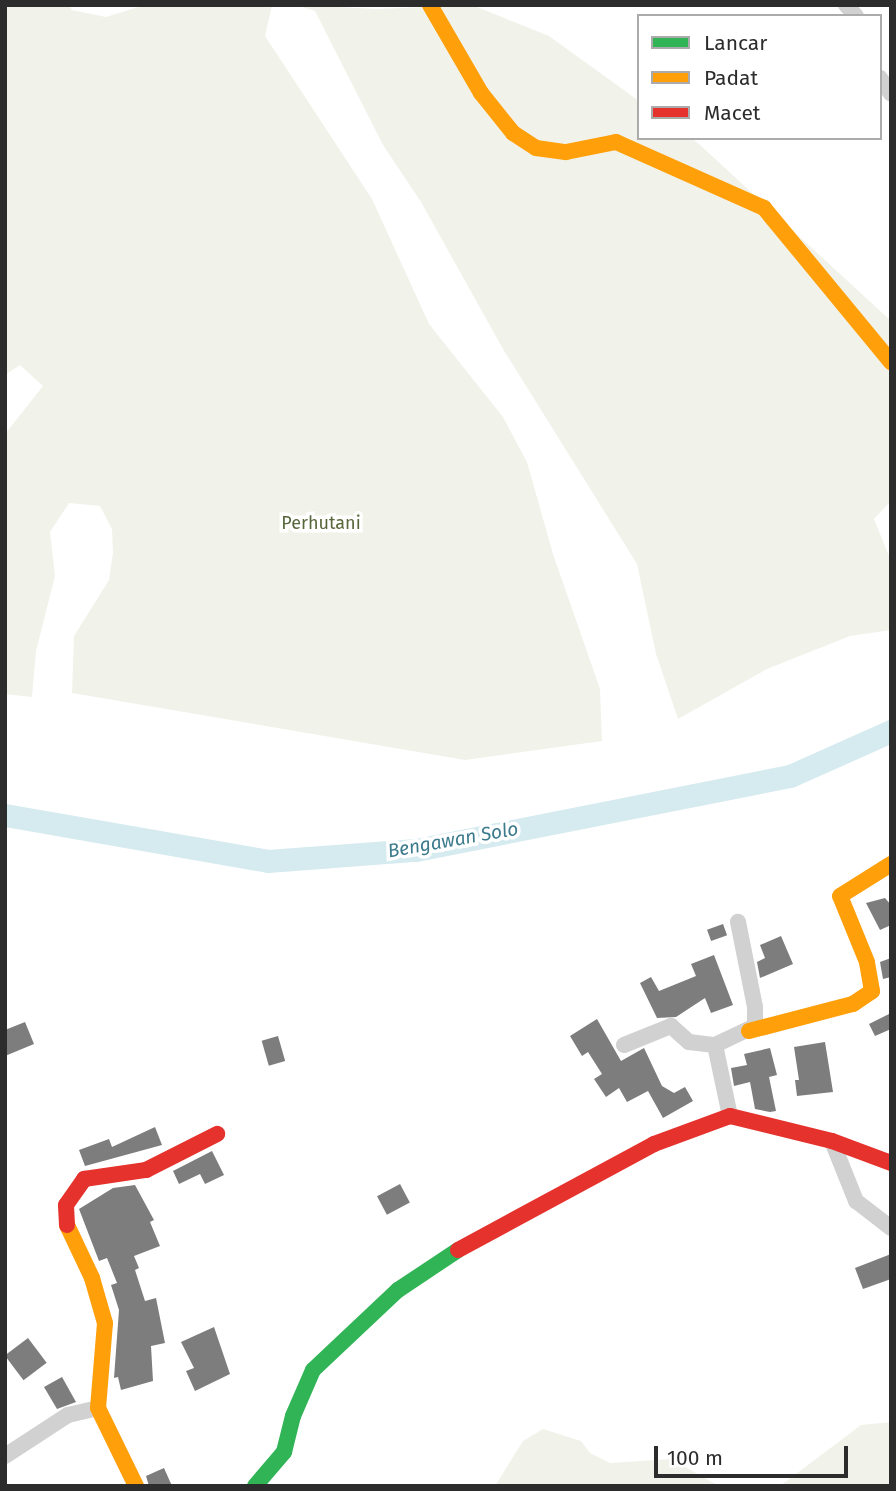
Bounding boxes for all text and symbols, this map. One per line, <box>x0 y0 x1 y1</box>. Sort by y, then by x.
legend <box>637 14 882 140</box>
text: Lancar <box>704 30 767 56</box>
text: Padat <box>704 65 758 91</box>
text: Macet <box>704 100 760 126</box>
park label: Perhutani <box>281 512 361 534</box>
water label: Bengawan Solo <box>386 817 520 863</box>
scale bar <box>658 1432 852 1476</box>
text: 100 m <box>667 1445 723 1471</box>

